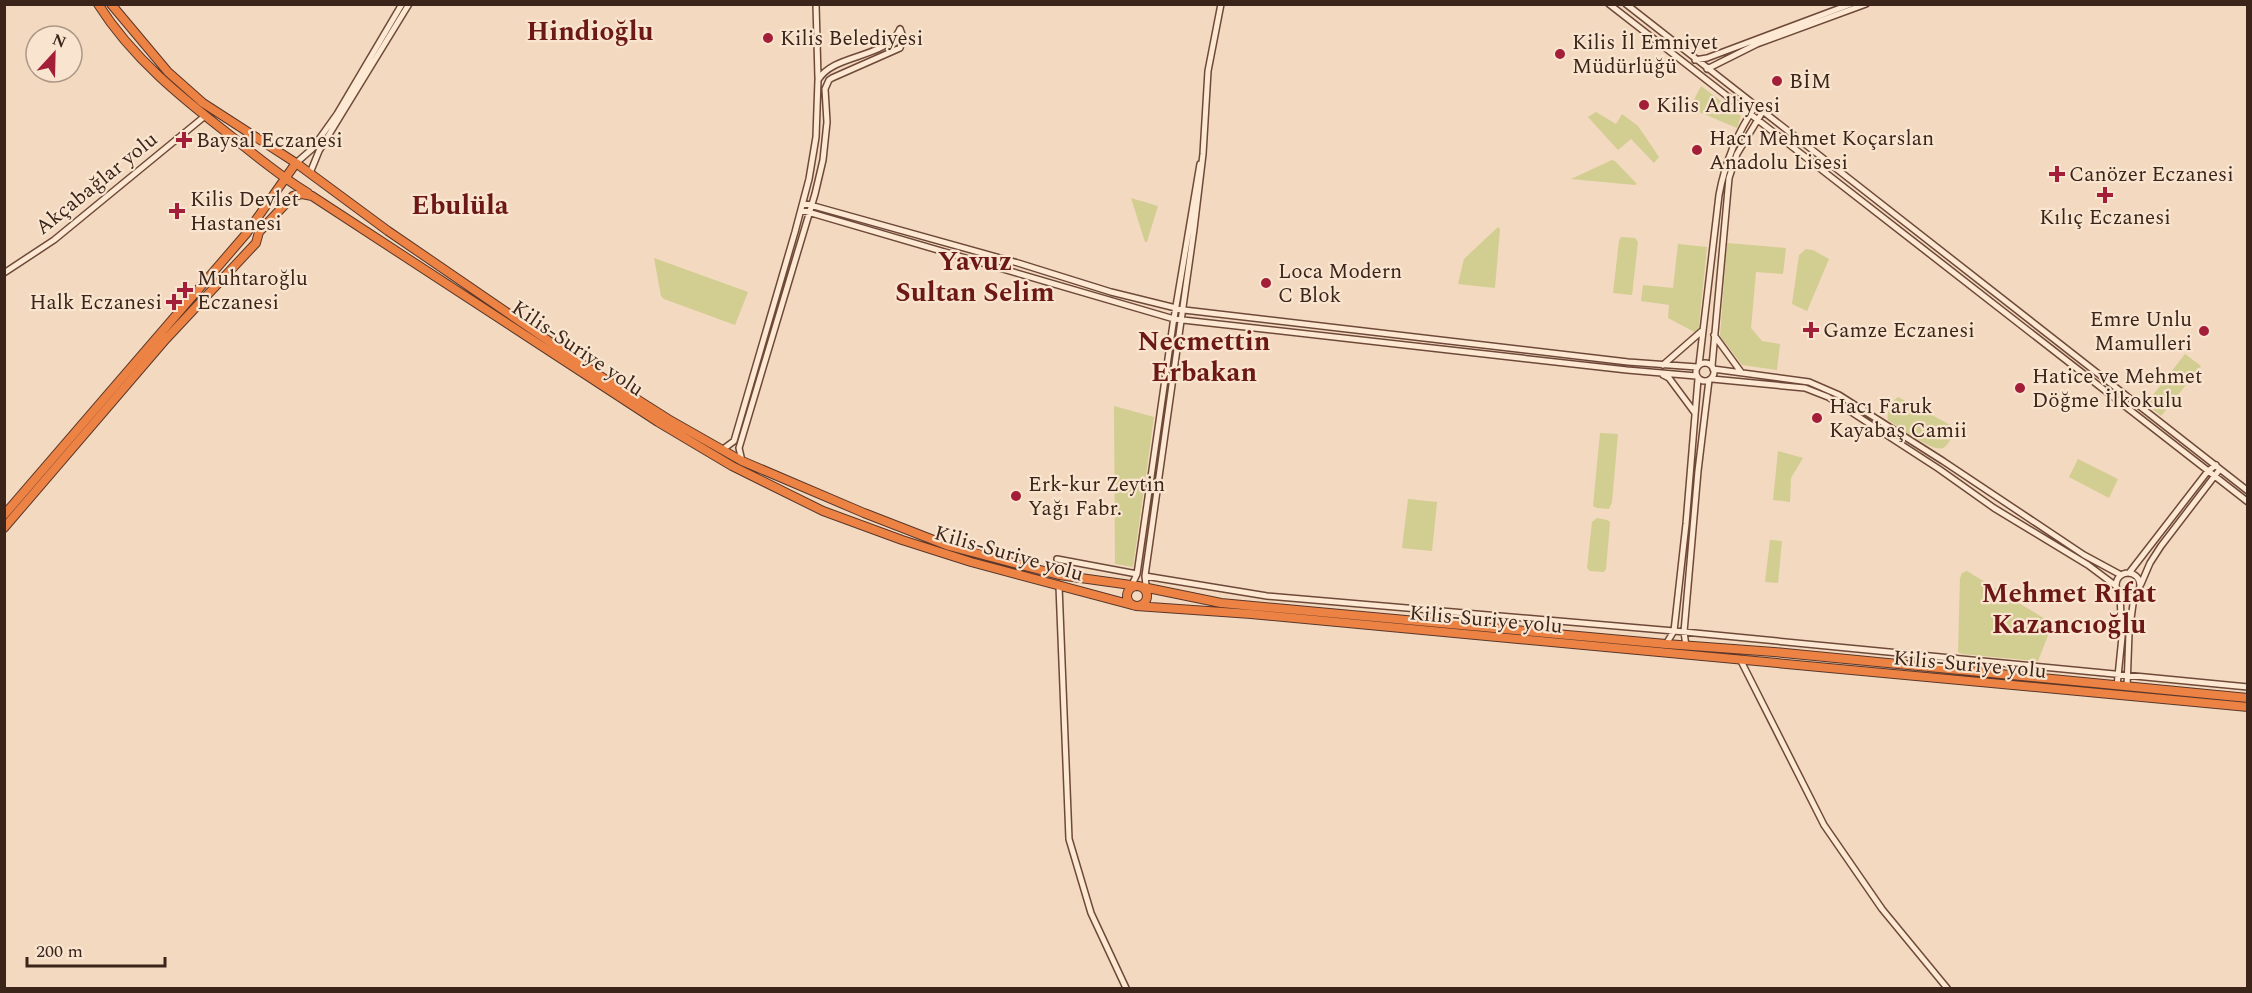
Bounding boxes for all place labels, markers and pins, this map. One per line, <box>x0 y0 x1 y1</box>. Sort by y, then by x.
place label: Kilis Belediyesi <box>780 23 923 55</box>
place label: Kilis İl Emniyet Müdürlüğü <box>1572 27 1718 83</box>
marker: Kilis Belediyesi <box>761 31 775 45</box>
marker: Kilis İl Emniyet Müdürlüğü <box>1553 47 1567 61</box>
place label: BİM <box>1789 66 1831 98</box>
marker: BİM <box>1770 74 1784 88</box>
place label: Kilis Adliyesi <box>1656 90 1780 122</box>
marker: Kilis Adliyesi <box>1637 98 1651 112</box>
place label: Hacı Mehmet Koçarslan Anadolu Lisesi <box>1709 123 1934 179</box>
place label: Baysal Eczanesi <box>196 125 343 157</box>
marker: Baysal Eczanesi <box>177 133 191 147</box>
marker: Hacı Mehmet Koçarslan Anadolu Lisesi <box>1690 143 1704 157</box>
place label: Canözer Eczanesi <box>2069 159 2234 191</box>
marker: Canözer Eczanesi <box>2050 167 2064 181</box>
place label: Kilis Devlet Hastanesi <box>190 184 299 240</box>
marker: Kılıç Eczanesi <box>2098 188 2112 202</box>
marker: Kilis Devlet Hastanesi <box>168 202 186 220</box>
place label: Kılıç Eczanesi <box>2039 202 2171 234</box>
place label: Loca Modern C Blok <box>1278 256 1402 312</box>
place label: Muhtaroğlu Eczanesi <box>197 263 308 319</box>
marker: Loca Modern C Blok <box>1259 276 1273 290</box>
marker: Muhtaroğlu Eczanesi <box>178 283 192 297</box>
place label: Halk Eczanesi <box>30 287 162 319</box>
marker: Halk Eczanesi <box>167 295 181 309</box>
place label: Emre Unlu Mamulleri <box>2090 304 2192 360</box>
place label: Gamze Eczanesi <box>1823 315 1975 347</box>
marker: Gamze Eczanesi <box>1804 323 1818 337</box>
marker: Emre Unlu Mamulleri <box>2197 324 2211 338</box>
place label: Hatice ve Mehmet Döğme İlkokulu <box>2032 361 2202 417</box>
marker: Hatice ve Mehmet Döğme İlkokulu <box>2013 381 2027 395</box>
place label: Hacı Faruk Kayabaş Camii <box>1829 391 1967 447</box>
marker: Hacı Faruk Kayabaş Camii <box>1810 411 1824 425</box>
place label: Erk-kur Zeytin Yağı Fabr. <box>1028 469 1165 525</box>
marker: Erk-kur Zeytin Yağı Fabr. <box>1009 489 1023 503</box>

